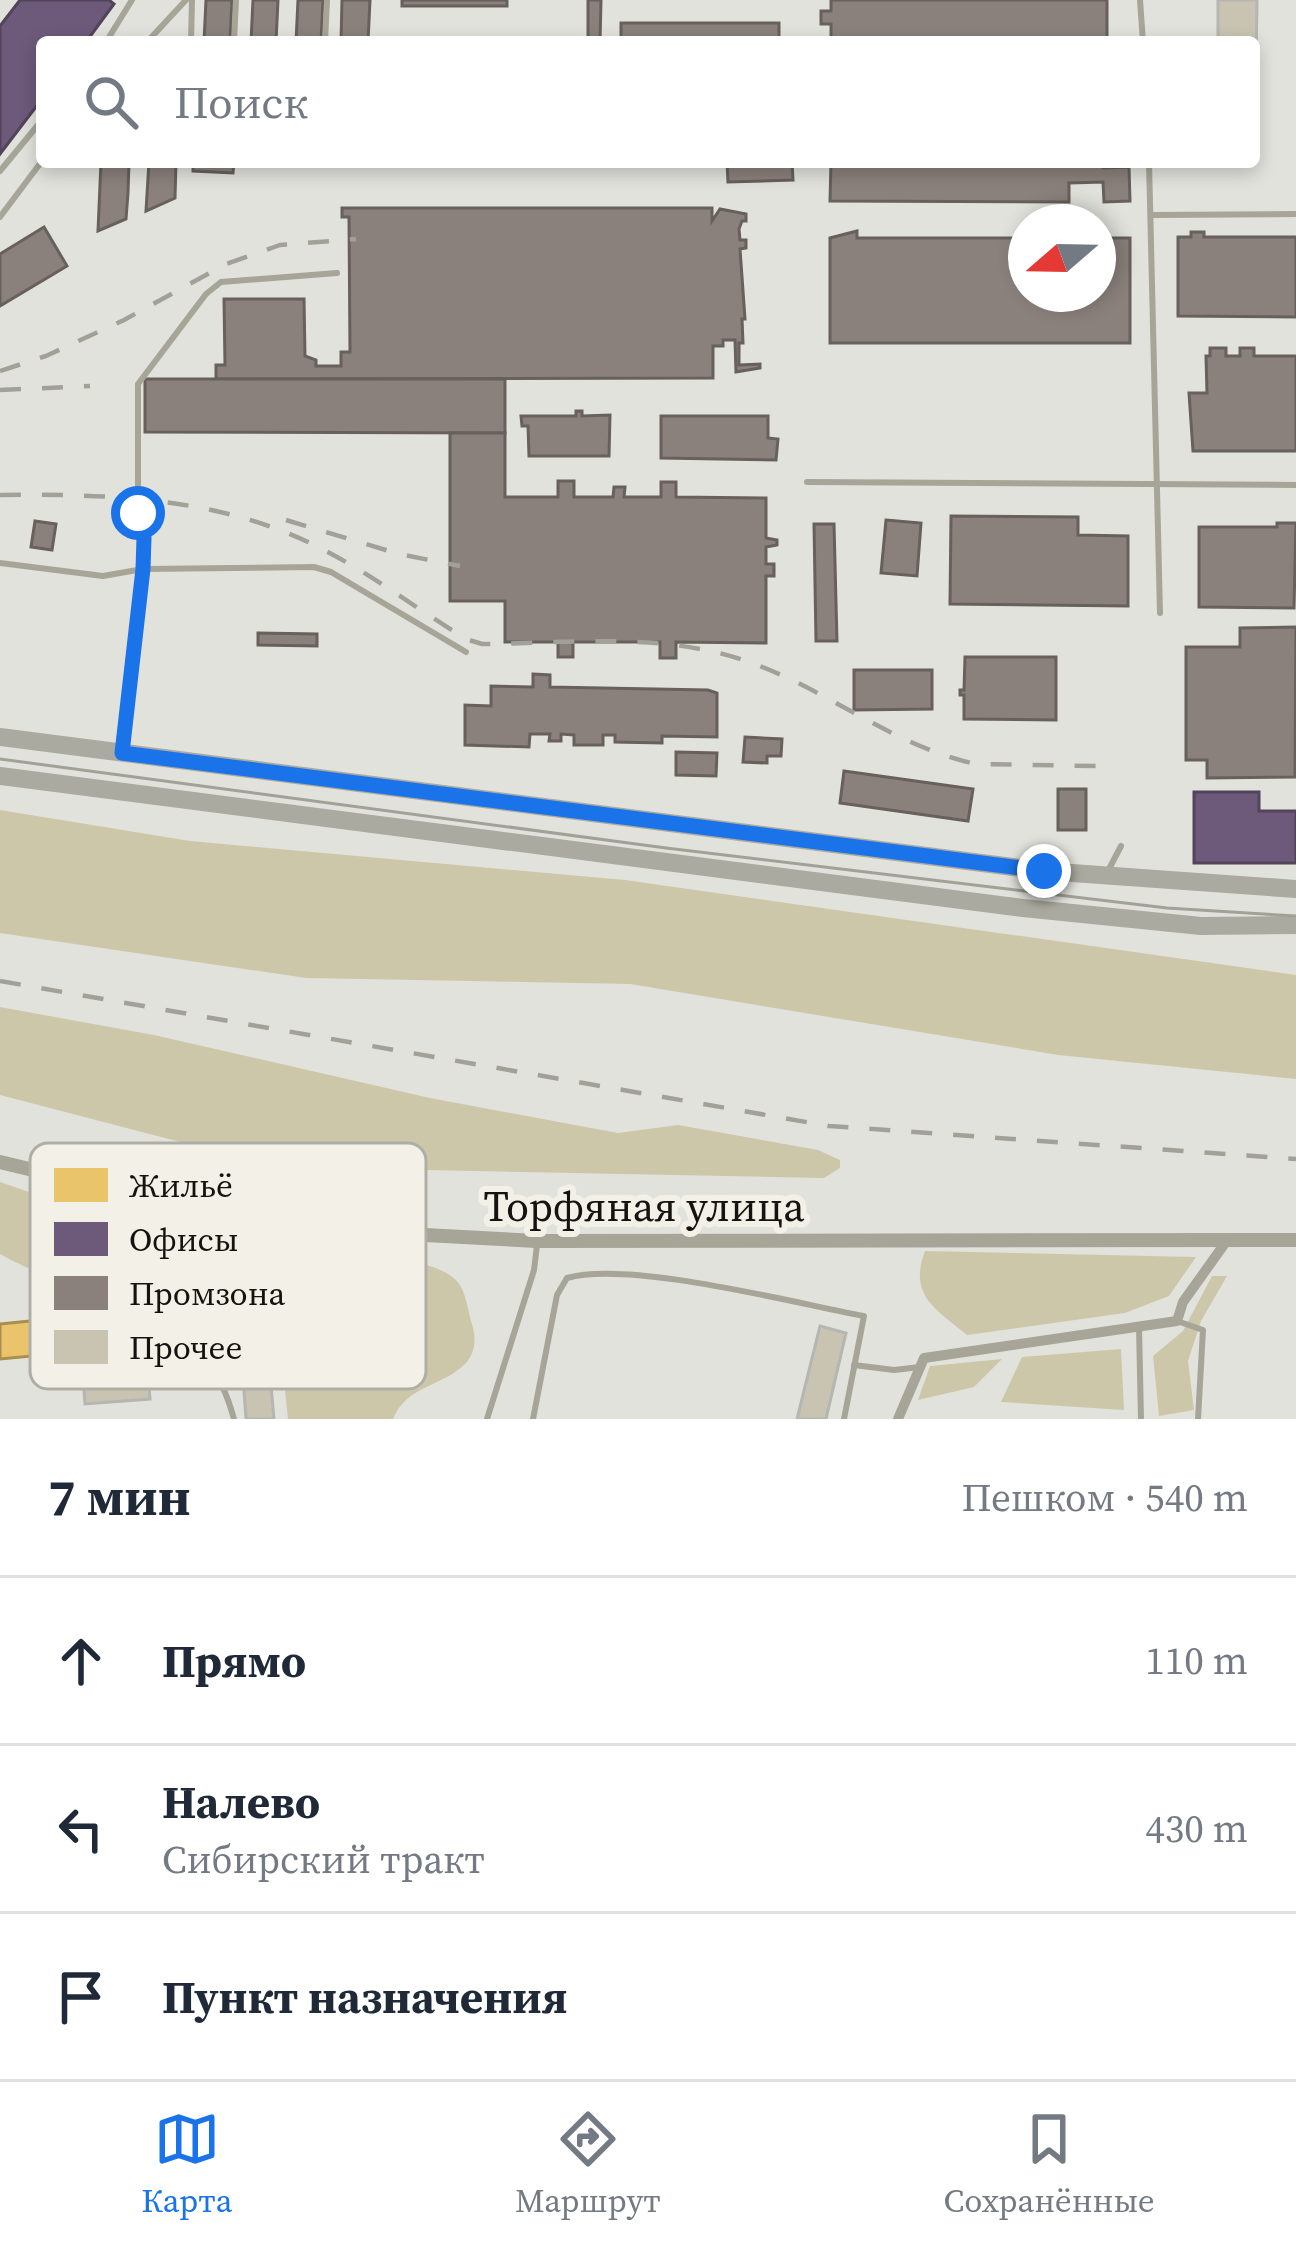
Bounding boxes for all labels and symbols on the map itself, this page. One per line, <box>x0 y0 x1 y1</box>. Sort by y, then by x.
north arrow <box>1008 204 1116 312</box>
route start <box>111 486 165 540</box>
route end <box>1017 844 1071 898</box>
legend <box>30 1143 426 1389</box>
text: Жильё <box>129 1163 233 1208</box>
street label: Торфяная улица <box>483 1177 805 1235</box>
text: Офисы <box>129 1217 238 1262</box>
text: Промзона <box>129 1271 286 1316</box>
text: Прочее <box>129 1325 242 1370</box>

